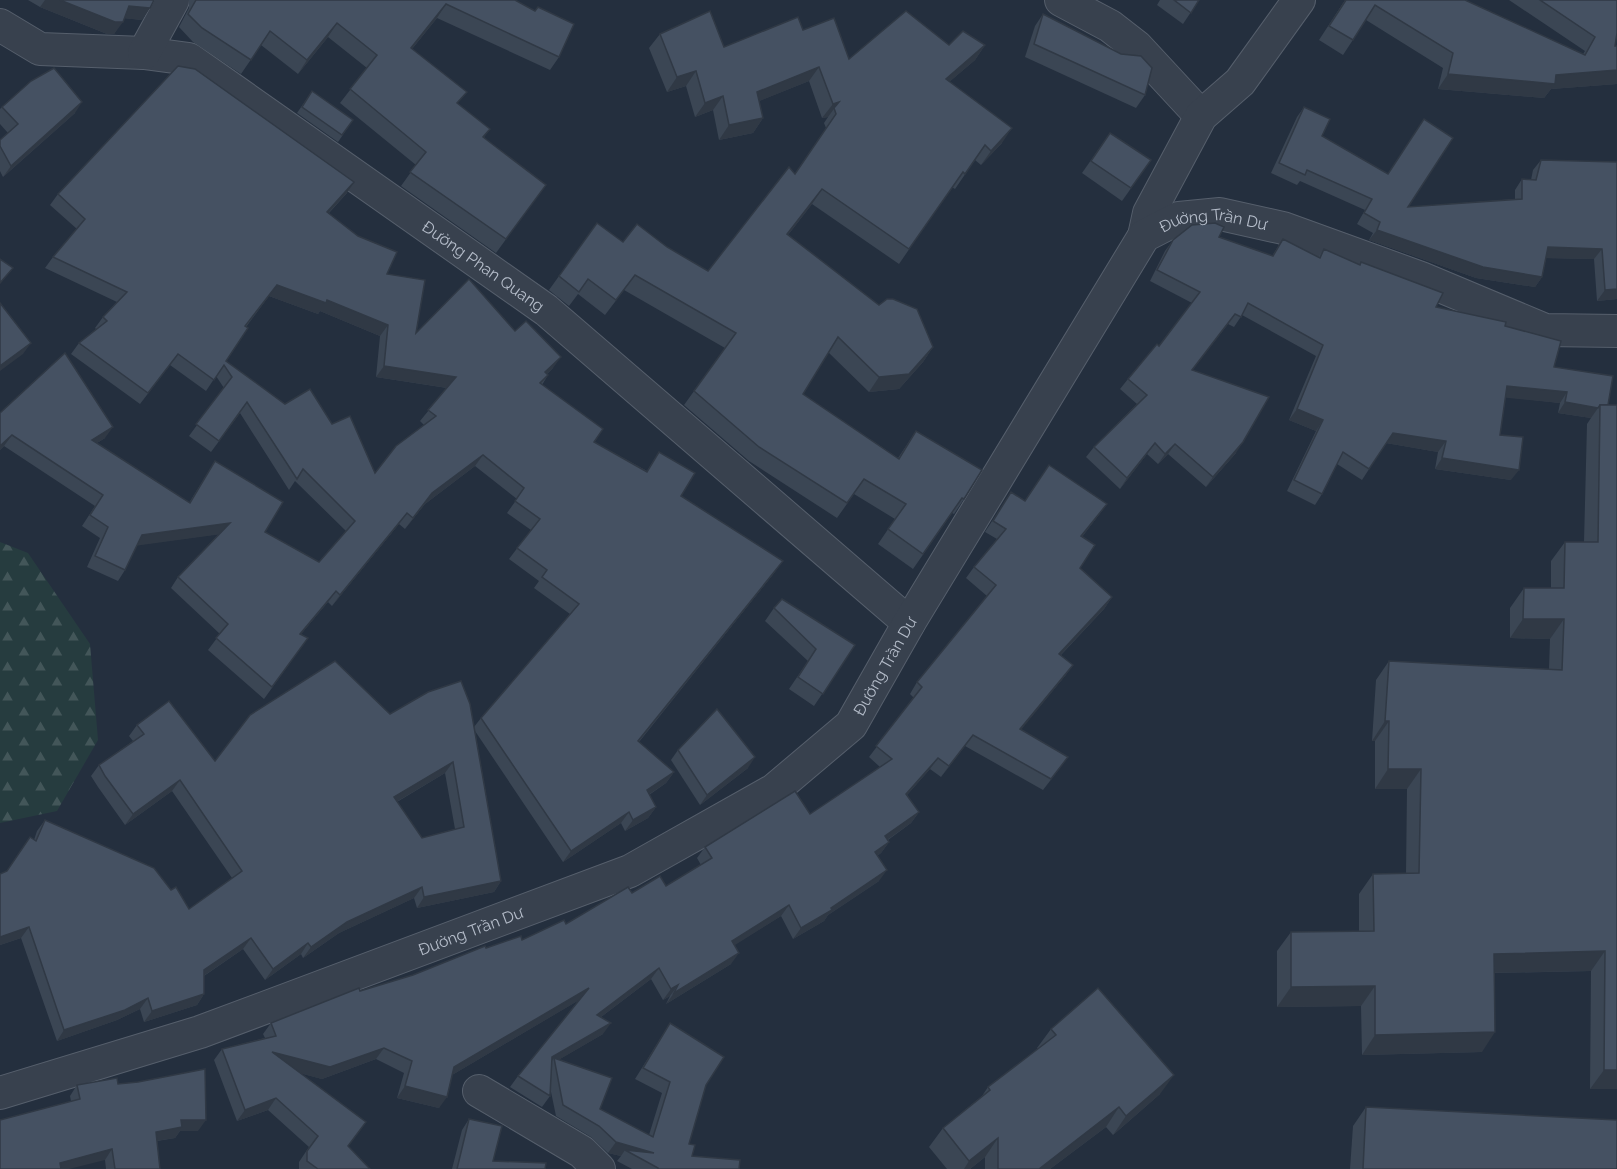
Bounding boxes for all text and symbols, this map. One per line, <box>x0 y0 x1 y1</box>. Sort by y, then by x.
street label: Đường Trần Dư <box>1156 205 1270 236</box>
street label: Đường Phan Quang <box>418 217 548 316</box>
street label: Đường Trần Dư <box>849 613 921 719</box>
street label: Đường Trần Dư <box>416 903 526 959</box>

